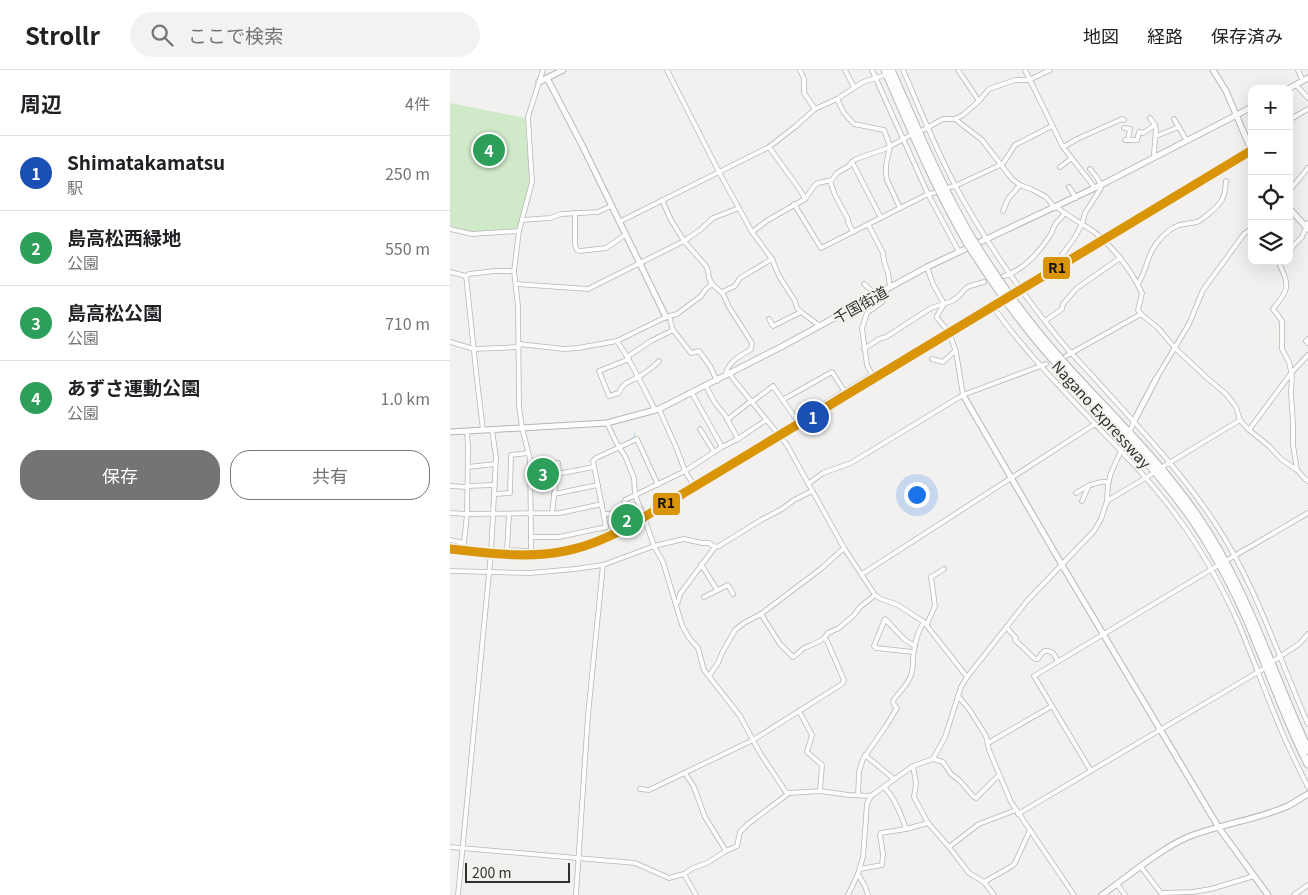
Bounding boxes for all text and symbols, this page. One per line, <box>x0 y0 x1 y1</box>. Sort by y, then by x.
search box <box>130 12 480 57</box>
text: Strollr <box>25 17 100 52</box>
icon: search <box>148 21 176 49</box>
text: ここで検索 <box>188 21 283 48</box>
text: 地図 <box>1083 22 1119 48</box>
text: 経路 <box>1147 22 1183 48</box>
text: 保存済み <box>1211 22 1283 48</box>
map controls <box>1248 85 1293 265</box>
button: + <box>1248 85 1293 130</box>
text: 周辺 <box>20 88 62 118</box>
text: 4件 <box>405 91 430 115</box>
button: − <box>1248 130 1293 175</box>
pin: 4 <box>473 131 505 169</box>
text: Shimatakamatsu <box>67 148 225 175</box>
text: 1 <box>31 161 41 185</box>
text: 250 m <box>385 161 430 185</box>
text: 駅 <box>67 175 83 199</box>
button: locate <box>1248 175 1293 220</box>
button: layers <box>1248 220 1293 265</box>
text: 島高松西緑地 <box>67 223 181 250</box>
text: 2 <box>31 236 41 260</box>
text: 550 m <box>385 236 430 260</box>
text: 公園 <box>67 250 99 274</box>
line badge: R1 <box>1042 256 1071 280</box>
text: R1 <box>1048 257 1066 277</box>
street label: 千国街道 <box>829 280 891 328</box>
text: 島高松公園 <box>67 298 162 325</box>
text: 3 <box>31 311 41 335</box>
text: 710 m <box>385 311 430 335</box>
text: 公園 <box>67 325 99 349</box>
street label: Nagano Expressway <box>1048 355 1156 473</box>
text: あずさ運動公園 <box>67 373 200 400</box>
text: 4 <box>31 386 41 410</box>
text: 1.0 km <box>381 386 430 410</box>
pin: 1 <box>797 398 829 436</box>
text: 公園 <box>67 400 99 424</box>
button: 保存 <box>20 450 220 500</box>
button: 共有 <box>230 450 430 500</box>
pin: 3 <box>527 455 559 493</box>
your location <box>904 482 930 508</box>
line badge: R1 <box>652 492 681 516</box>
text: R1 <box>657 492 675 512</box>
pin: 2 <box>611 501 643 539</box>
scale bar <box>465 860 570 883</box>
text: 200 m <box>472 862 511 882</box>

